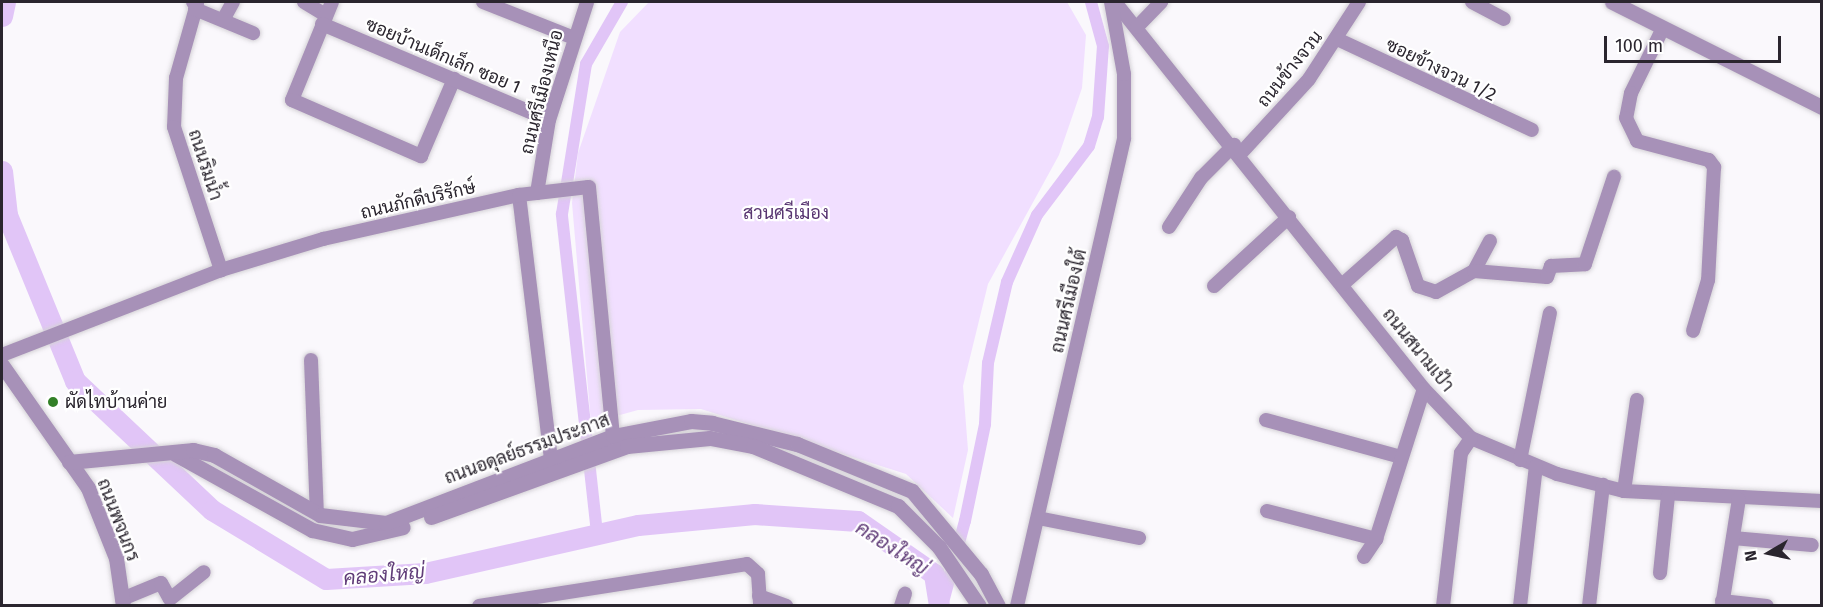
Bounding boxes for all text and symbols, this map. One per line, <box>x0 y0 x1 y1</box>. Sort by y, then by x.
street label: ซอยบ้านเด็กเล็ก ซอย 1 <box>362 14 524 98</box>
scale bar <box>1607 24 1784 62</box>
street label: ถนนข้างจวน <box>1253 27 1327 111</box>
street label: ถนนศรีเมืองเหนือ <box>516 28 568 156</box>
street label: ซอยข้างจวน 1/2 <box>1382 34 1500 106</box>
text: 100 m <box>1615 35 1663 57</box>
street label: ถนนริมน้ำ <box>183 127 227 203</box>
street label: ถนนภักดีบริรักษ์ <box>359 176 477 224</box>
park label: สวนศรีเมือง <box>743 202 829 224</box>
street label: ถนนศรีเมืองใต้ <box>1047 247 1091 355</box>
street label: ถนนสนามเป้า <box>1378 304 1458 396</box>
place label: ผัดไทบ้านค่าย <box>65 391 167 413</box>
marker: ผัดไทบ้านค่าย <box>46 395 60 409</box>
street label: ถนนอดุลย์ธรรมประภาส <box>442 409 612 489</box>
street label: ถนนพจนกร <box>92 476 144 564</box>
water label: คลองใหญ่ <box>851 516 933 580</box>
north arrow <box>1739 523 1799 583</box>
text: N <box>1741 549 1761 563</box>
water label: คลองใหญ่ <box>342 559 426 591</box>

